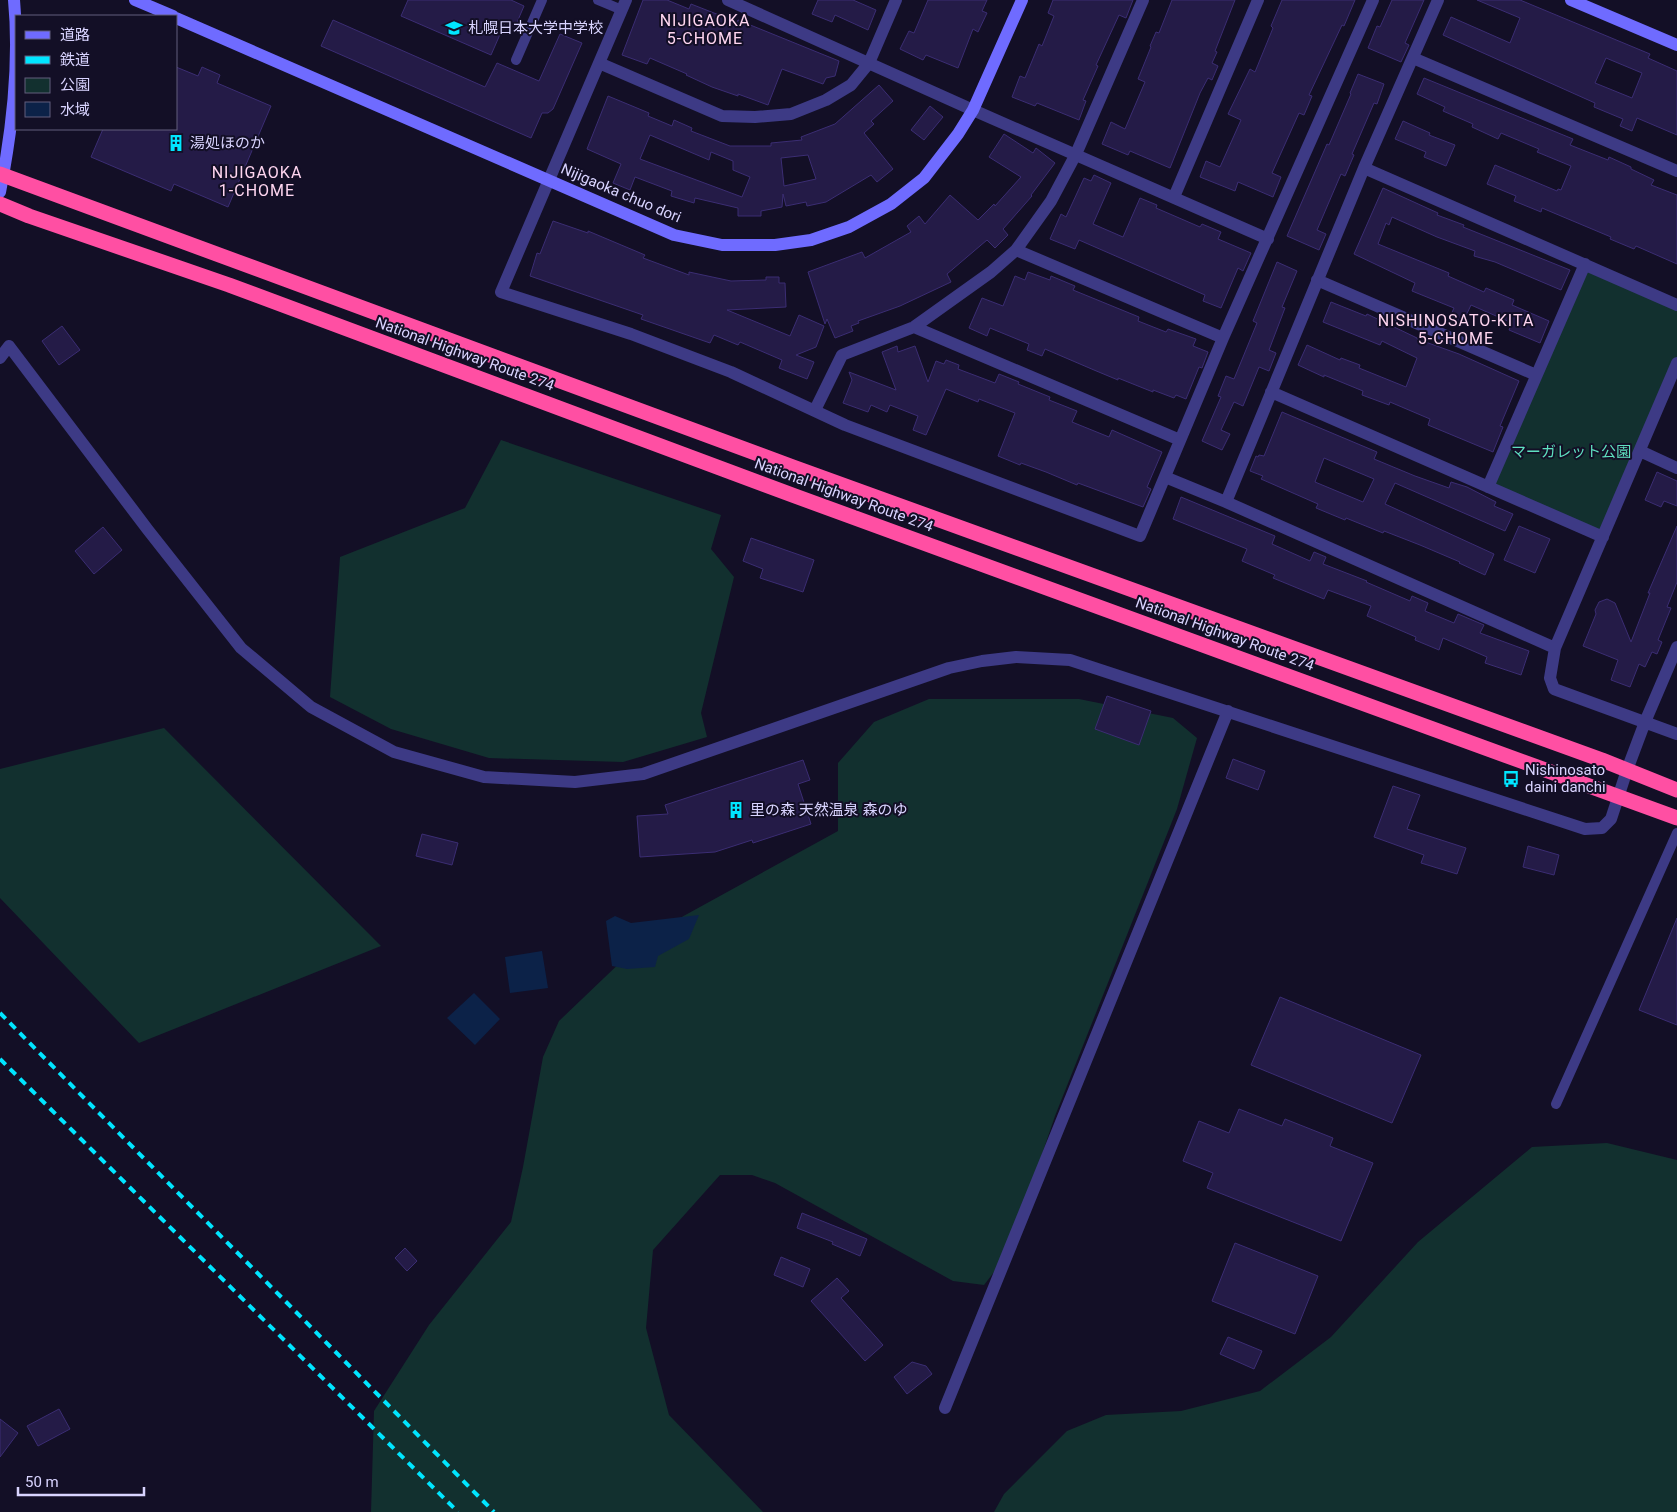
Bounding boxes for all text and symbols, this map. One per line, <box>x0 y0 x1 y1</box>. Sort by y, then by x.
district label: NIJIGAOKA 5-CHOME <box>660 11 750 48</box>
legend <box>15 15 178 130</box>
school or university icon: 札幌日本大学中学校 <box>444 18 464 38</box>
place label: 札幌日本大学中学校 <box>468 19 603 37</box>
text: 道路 <box>60 26 90 44</box>
text: 鉄道 <box>60 51 90 69</box>
text: 公園 <box>60 76 90 94</box>
text: 水域 <box>60 101 90 119</box>
building icon: 湯処ほのか <box>166 133 186 153</box>
place label: 湯処ほのか <box>190 134 265 152</box>
street label: Nijigaoka chuo dori <box>558 160 684 226</box>
district label: NIJIGAOKA 1-CHOME <box>212 163 302 200</box>
district label: NISHINOSATO-KITA 5-CHOME <box>1378 311 1534 348</box>
street label: National Highway Route 274 <box>373 313 557 395</box>
park label: マーガレット公園 <box>1511 443 1631 461</box>
street label: National Highway Route 274 <box>752 454 936 536</box>
street label: National Highway Route 274 <box>1133 593 1317 675</box>
place label: Nishinosato daini danchi <box>1525 761 1606 796</box>
bus stop icon: Nishinosato daini danchi <box>1501 769 1521 789</box>
building icon: 里の森 天然温泉 森のゆ <box>726 800 746 820</box>
place label: 里の森 天然温泉 森のゆ <box>750 801 907 819</box>
scale bar <box>18 1464 144 1496</box>
text: 50 m <box>25 1473 59 1491</box>

